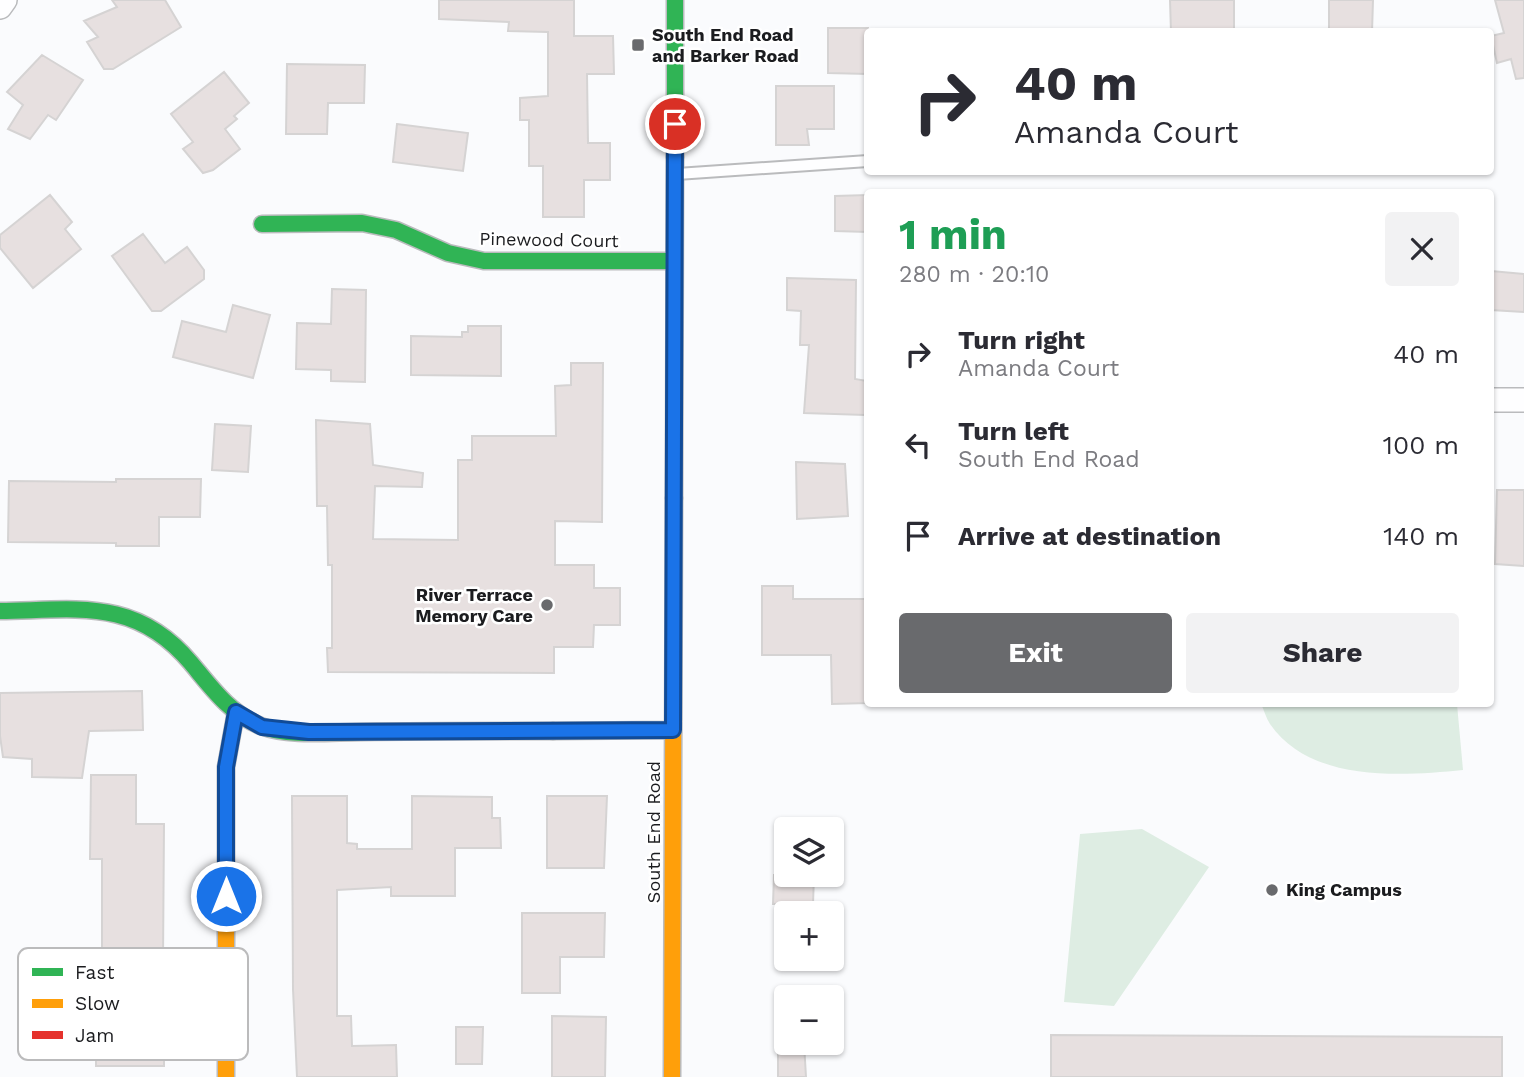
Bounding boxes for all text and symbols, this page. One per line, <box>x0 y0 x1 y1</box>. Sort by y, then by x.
place label: South End Road and Barker Road <box>652 24 799 66</box>
marker: South End Road and Barker Road <box>630 37 646 53</box>
text: 40 m <box>1014 54 1137 112</box>
icon: right <box>899 56 990 147</box>
pin <box>645 94 705 154</box>
icon: arrive <box>656 105 694 143</box>
text: Amanda Court <box>1014 113 1238 151</box>
text: 1 min <box>899 210 1007 259</box>
button: close <box>1385 212 1459 286</box>
street label: Pinewood Court <box>479 228 619 251</box>
text: 280 m · 20:10 <box>899 261 1049 288</box>
text: Turn right <box>958 325 1085 355</box>
icon: right <box>899 335 937 373</box>
text: 40 m <box>1393 339 1459 369</box>
text: Amanda Court <box>958 355 1119 382</box>
text: Turn left <box>958 416 1069 446</box>
icon: left <box>899 426 937 464</box>
text: 100 m <box>1383 430 1459 460</box>
text: South End Road <box>958 446 1140 473</box>
icon: arrive <box>899 517 937 555</box>
text: Arrive at destination <box>958 521 1221 551</box>
text: 140 m <box>1383 521 1459 551</box>
place label: River Terrace Memory Care <box>415 584 533 626</box>
marker: River Terrace Memory Care <box>539 597 555 613</box>
button: Exit <box>899 613 1172 693</box>
button: Share <box>1186 613 1459 693</box>
street label: South End Road <box>643 761 664 903</box>
map controls <box>774 817 844 1055</box>
button: layers <box>774 817 844 887</box>
position arrow <box>189 859 263 933</box>
place label: King Campus <box>1286 879 1402 900</box>
marker: King Campus <box>1264 882 1280 898</box>
button: + <box>774 901 844 971</box>
legend <box>18 948 248 1060</box>
text: Fast <box>75 961 114 984</box>
button: − <box>774 985 844 1055</box>
text: Slow <box>75 992 120 1015</box>
text: Jam <box>75 1024 114 1047</box>

